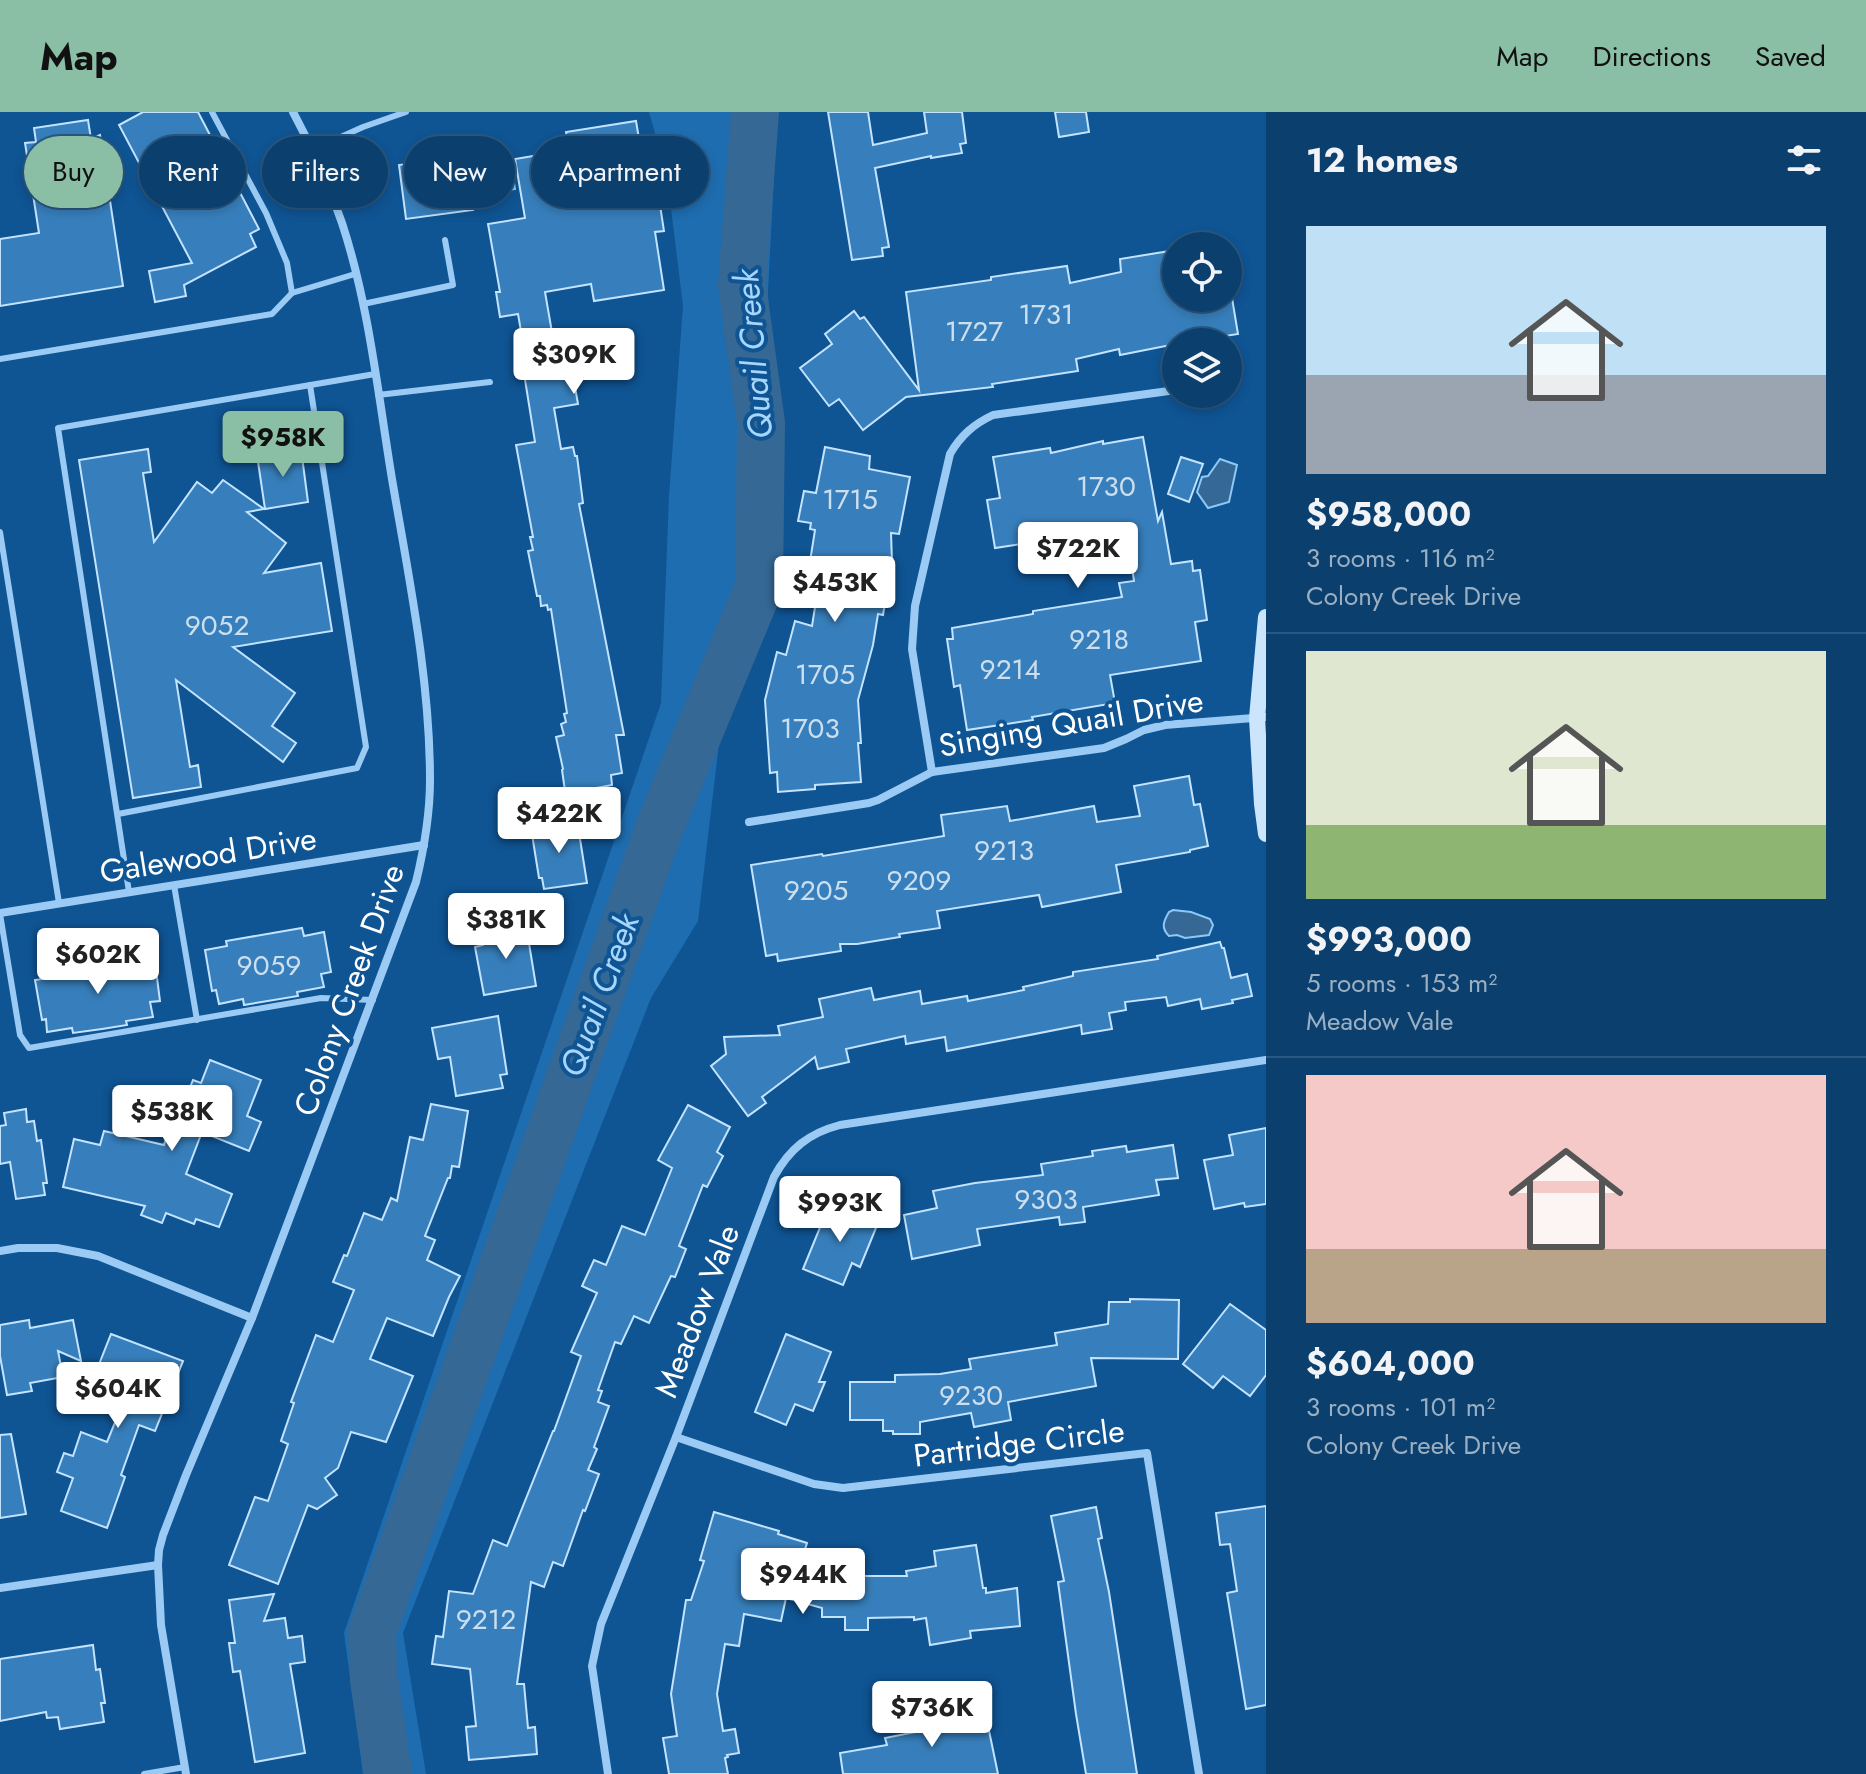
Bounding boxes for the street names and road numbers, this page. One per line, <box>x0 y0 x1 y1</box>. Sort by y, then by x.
street label: Singing Quail Drive <box>935 677 1207 769</box>
street label: Galewood Drive <box>96 815 320 895</box>
street label: Colony Creek Drive <box>282 858 416 1122</box>
street label: Meadow Vale <box>643 1218 751 1404</box>
street label: Partridge Circle <box>911 1407 1127 1479</box>

